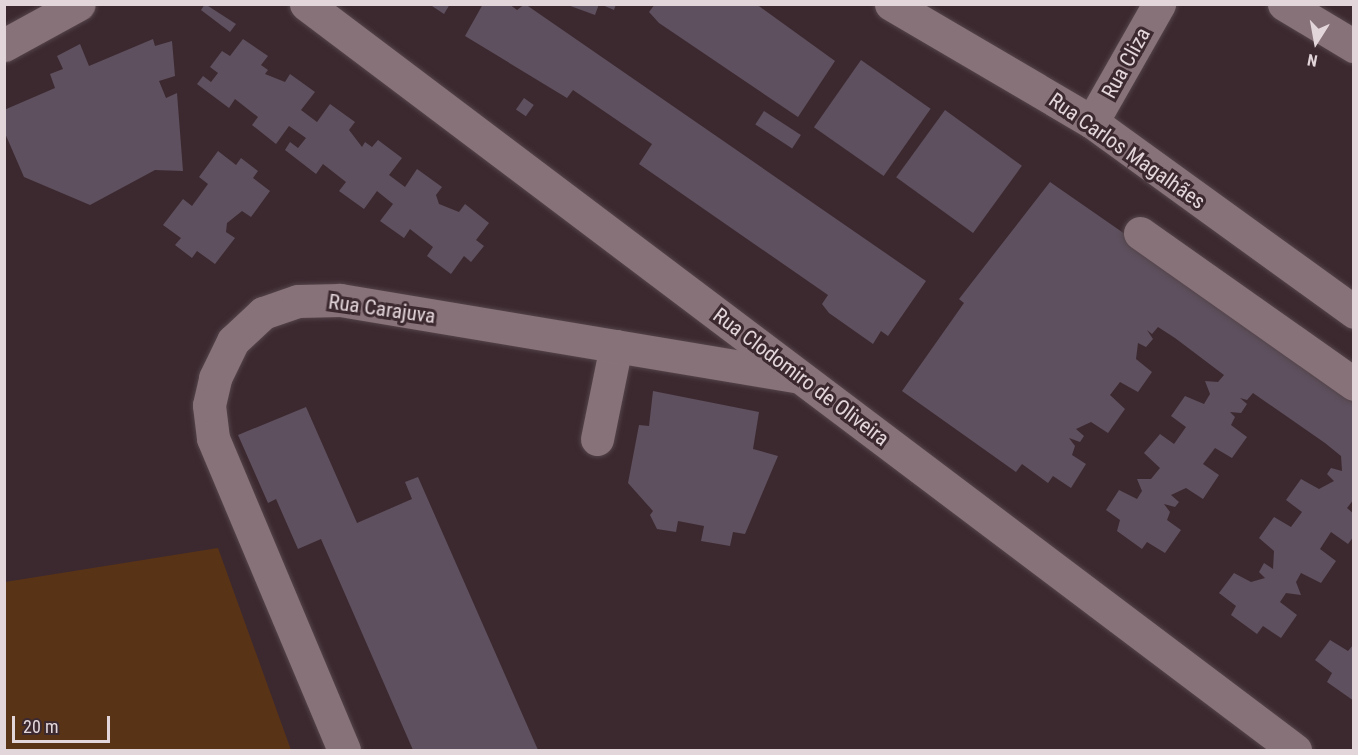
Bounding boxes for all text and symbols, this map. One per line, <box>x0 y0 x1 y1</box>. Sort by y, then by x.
north arrow <box>1286 12 1346 72</box>
street label: Rua Cliza <box>1096 23 1156 103</box>
text: N <box>1306 50 1319 70</box>
street label: Rua Carlos Magalhães <box>1044 88 1210 214</box>
street label: Rua Carajuva <box>327 289 437 329</box>
street label: Rua Clodomiro de Oliveira <box>708 303 894 451</box>
scale bar <box>15 704 112 742</box>
text: 20 m <box>23 716 58 737</box>

